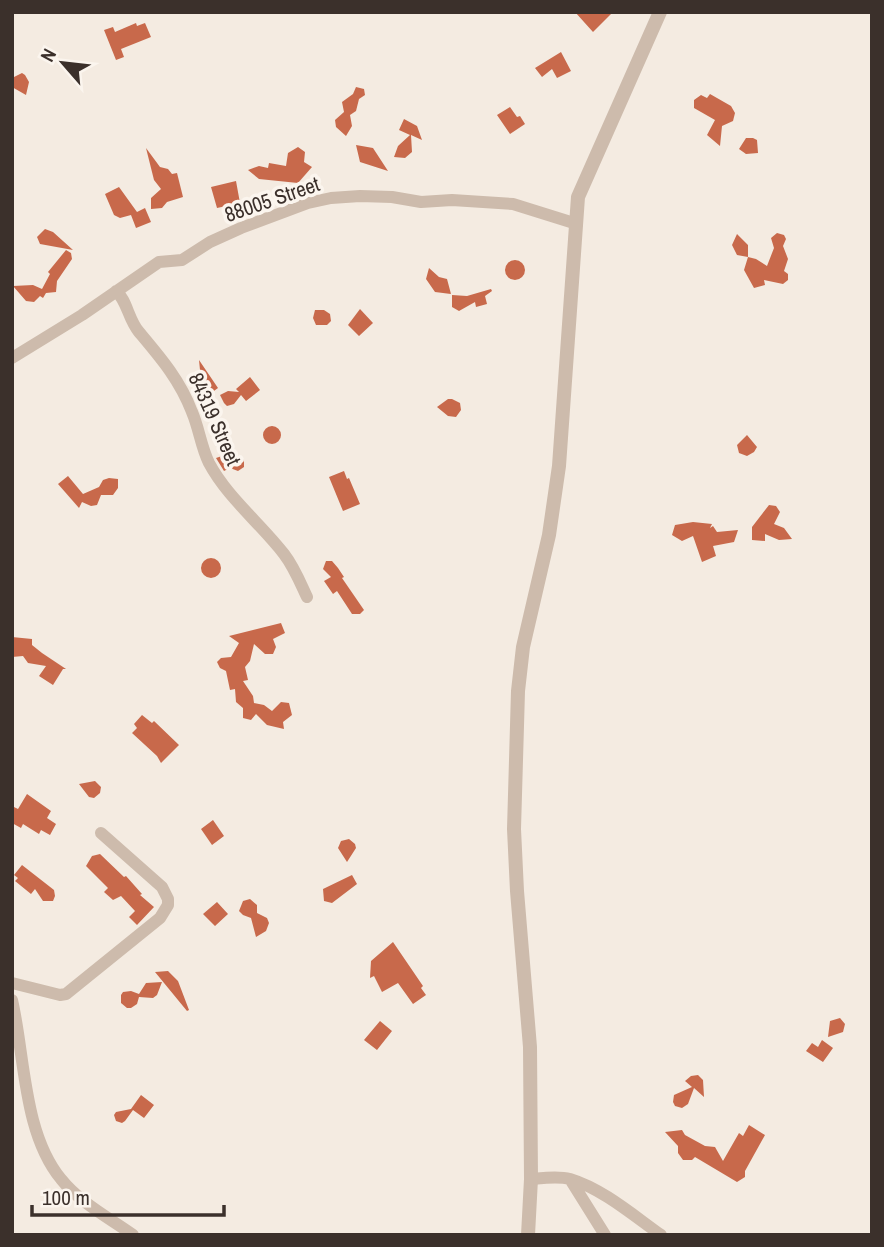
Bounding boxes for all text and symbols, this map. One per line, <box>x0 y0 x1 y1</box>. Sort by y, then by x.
north arrow <box>28 28 98 98</box>
text: N <box>34 44 62 66</box>
street label: 88005 Street <box>221 169 324 229</box>
street label: 84319 Street <box>182 368 248 470</box>
scale bar <box>32 1174 224 1218</box>
text: 100 m <box>42 1183 90 1212</box>

